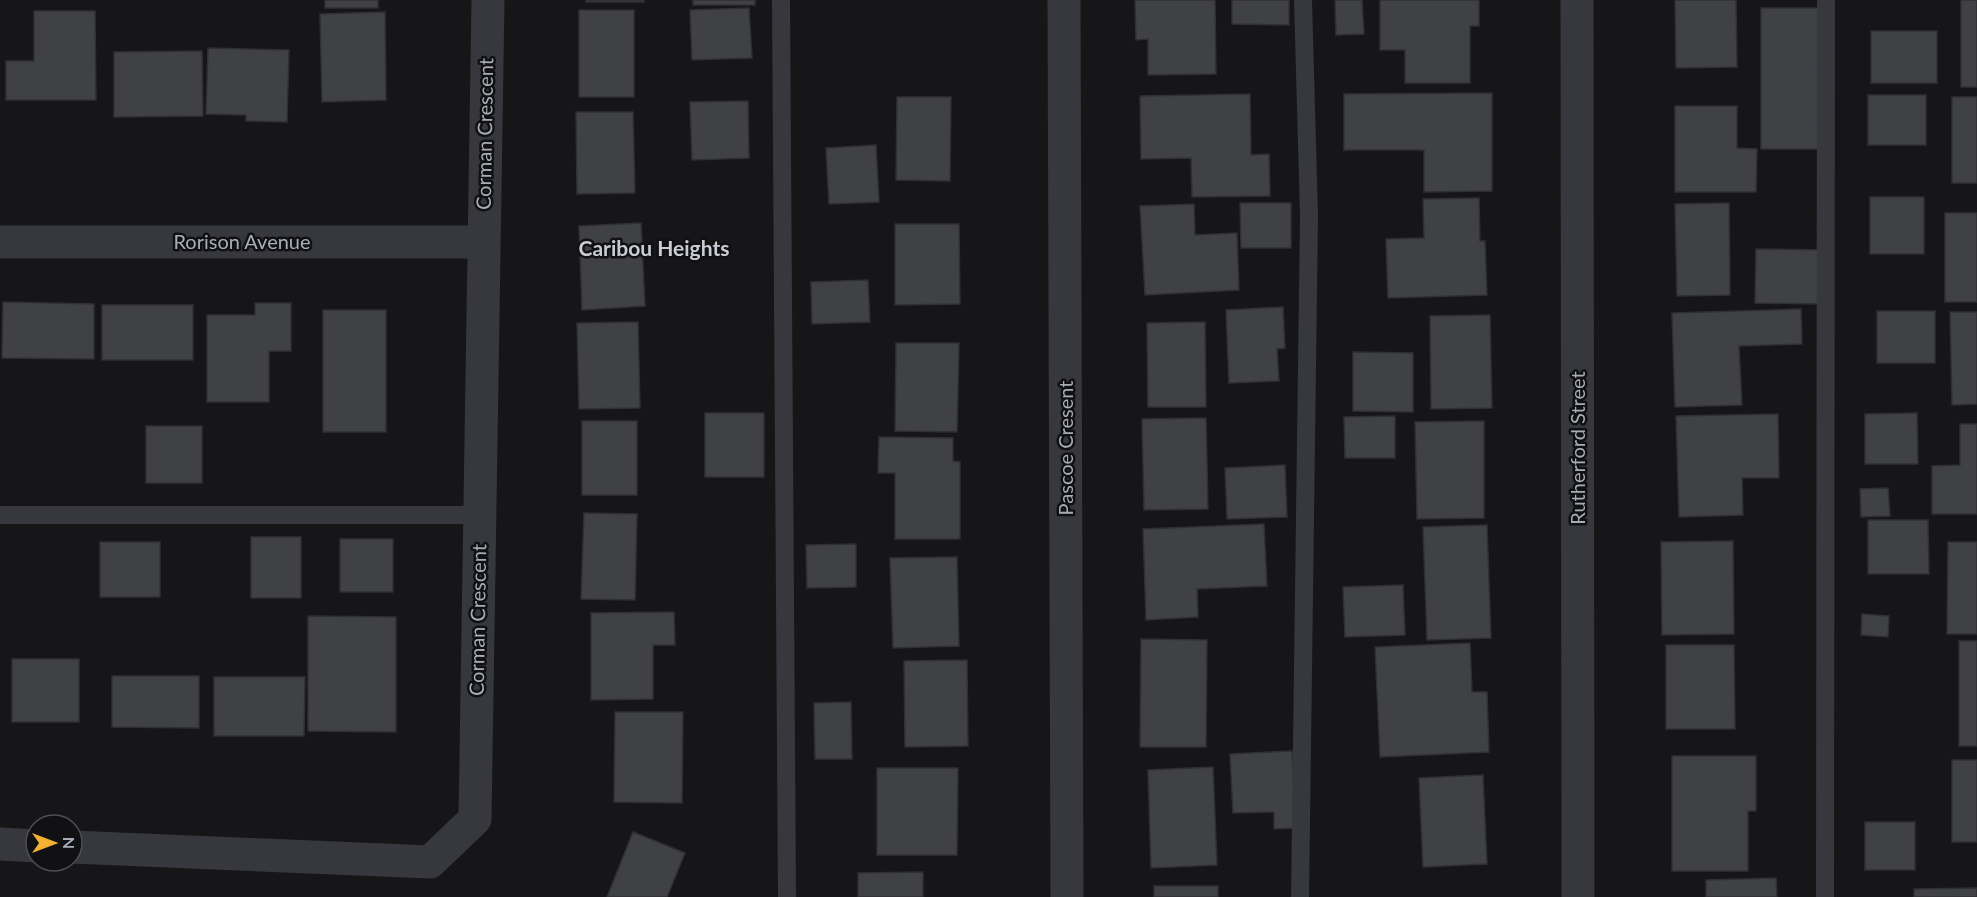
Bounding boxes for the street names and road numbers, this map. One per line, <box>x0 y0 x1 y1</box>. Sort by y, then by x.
street label: Corman Crescent <box>471 58 497 210</box>
street label: Rorison Avenue <box>173 229 311 253</box>
street label: Rutherford Street <box>1565 371 1589 525</box>
street label: Pascoe Cresent <box>1053 381 1077 515</box>
street label: Corman Crescent <box>464 544 490 696</box>

